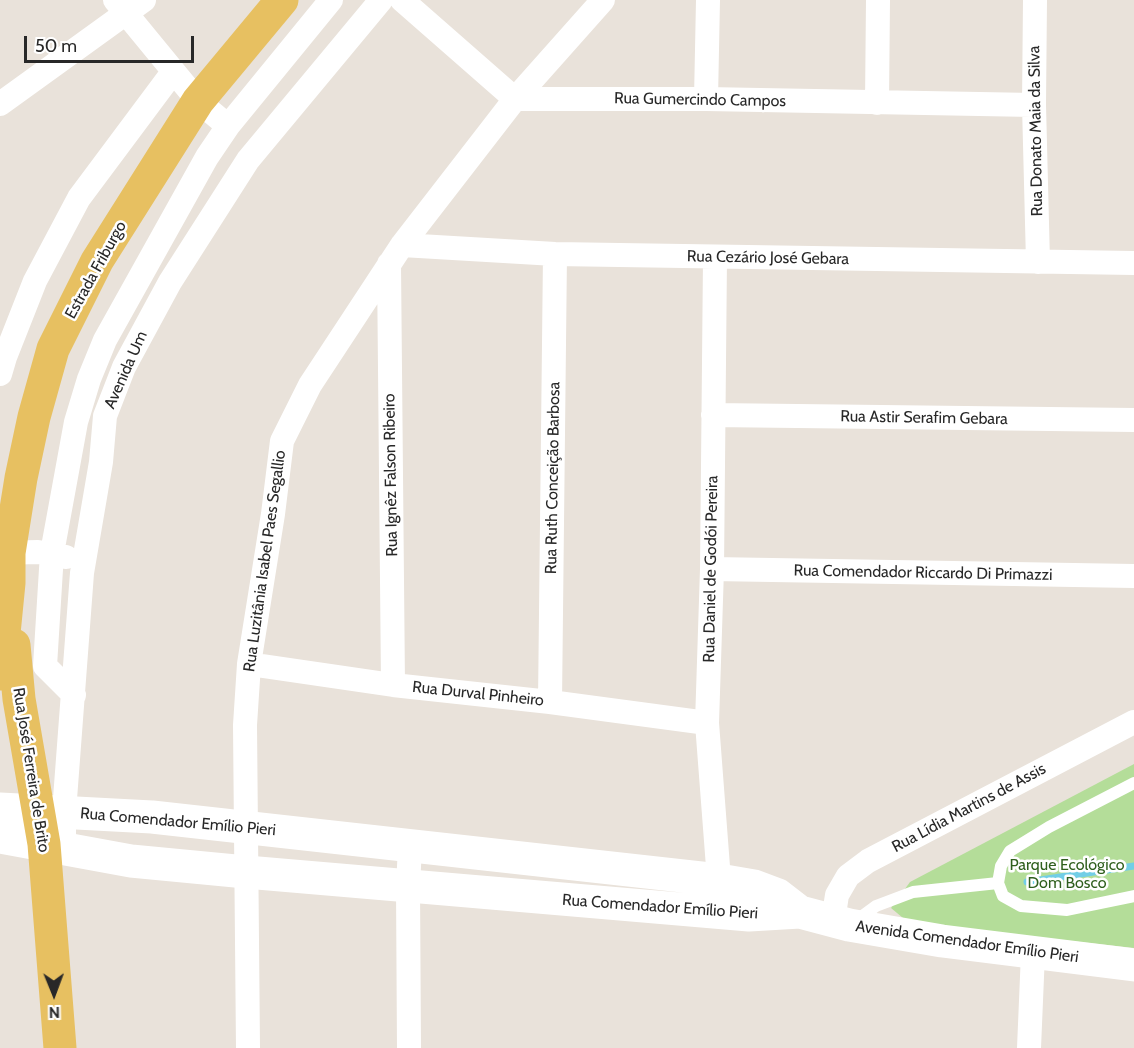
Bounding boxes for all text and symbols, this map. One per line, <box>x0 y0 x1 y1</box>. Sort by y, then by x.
scale bar <box>27 24 196 62</box>
text: 50 m <box>35 35 77 57</box>
street label: Rua Donato Maia da Silva <box>1025 45 1047 217</box>
street label: Rua Gumercindo Campos <box>614 89 786 111</box>
street label: Estrada Friburgo <box>61 218 131 322</box>
street label: Rua Cezário José Gebara <box>687 247 849 269</box>
street label: Avenida Um <box>100 328 152 412</box>
street label: Rua Ruth Conceição Barbosa <box>542 382 564 574</box>
street label: Rua Ignêz Falson Ribeiro <box>380 393 402 557</box>
street label: Rua Astir Serafim Gebara <box>840 407 1008 429</box>
street label: Rua Luzitânia Isabel Paes Segallio <box>240 449 290 673</box>
street label: Rua Daniel de Godói Pereira <box>700 475 722 663</box>
street label: Rua Comendador Riccardo Di Primazzi <box>793 561 1053 585</box>
street label: Rua Durval Pinheiro <box>411 678 545 710</box>
street label: Rua José Ferreira de Brito <box>8 686 54 854</box>
street label: Rua Lídia Martins de Assis <box>889 759 1049 857</box>
street label: Rua Comendador Emílio Pieri <box>79 804 277 840</box>
park label: Parque Ecológico Dom Bosco <box>1009 855 1125 893</box>
street label: Rua Comendador Emílio Pieri <box>561 891 759 923</box>
street label: Avenida Comendador Emílio Pieri <box>854 917 1080 967</box>
north arrow <box>24 964 84 1024</box>
text: N <box>49 1003 60 1022</box>

